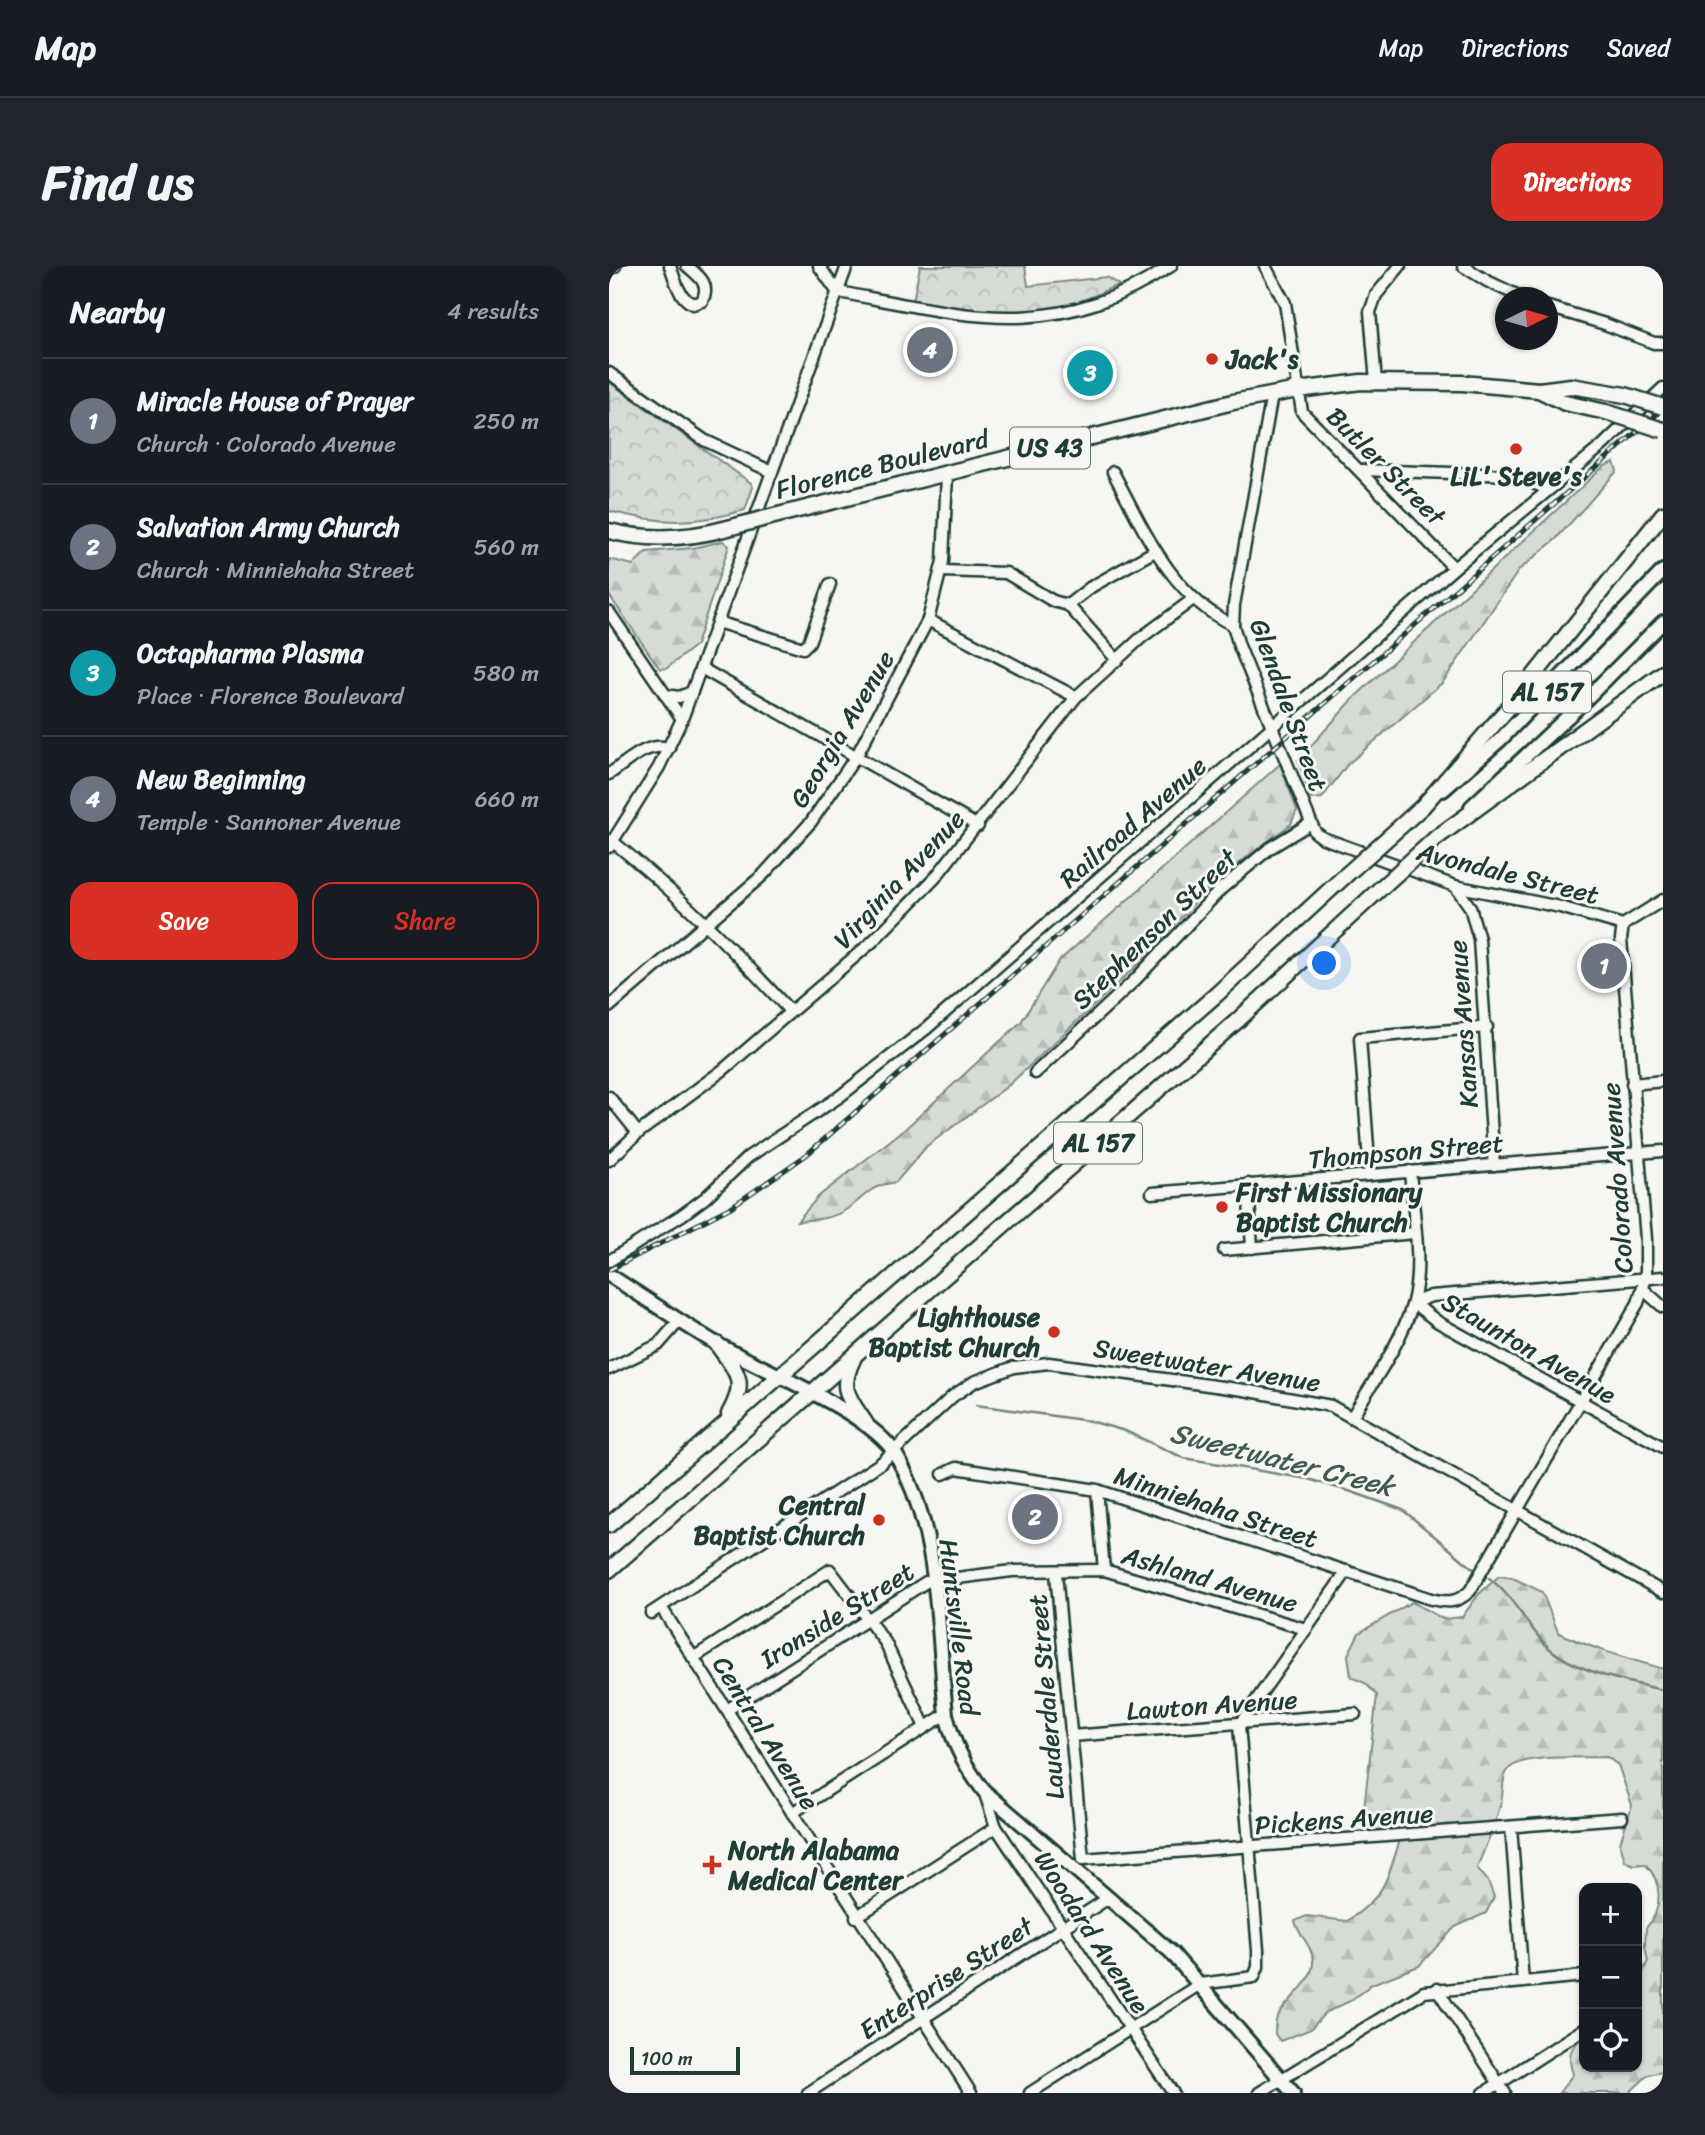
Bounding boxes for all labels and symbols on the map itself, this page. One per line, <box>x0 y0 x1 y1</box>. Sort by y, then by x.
north arrow <box>1495 287 1558 350</box>
pin: 4 <box>907 324 953 376</box>
place label: Jack's <box>1224 336 1300 382</box>
pin: 3 <box>1067 347 1113 399</box>
marker: Jack's <box>1204 351 1220 367</box>
street label: Butler Street <box>1315 395 1458 538</box>
street label: Florence Boulevard <box>771 415 996 513</box>
road number: US 43 <box>1010 428 1090 468</box>
marker: LiL' Steve's <box>1508 441 1524 457</box>
place label: LiL' Steve's <box>1450 453 1583 499</box>
street label: Glendale Street <box>1236 612 1342 798</box>
street label: Georgia Avenue <box>777 641 907 817</box>
road number: AL 157 <box>1503 671 1591 712</box>
street label: Railroad Avenue <box>1048 744 1218 900</box>
street label: Virginia Avenue <box>821 798 977 960</box>
street label: Avondale Street <box>1411 828 1604 918</box>
street label: Stephenson Street <box>1060 836 1249 1021</box>
street label: Kansas Avenue <box>1434 938 1492 1110</box>
pin: 1 <box>1581 940 1627 992</box>
your location <box>1307 946 1341 980</box>
street label: Colorado Avenue <box>1587 1081 1647 1275</box>
street label: Thompson Street <box>1307 1120 1505 1182</box>
road number: AL 157 <box>1054 1122 1142 1164</box>
place label: First Missionary Baptist Church <box>1235 1169 1423 1245</box>
marker: First Missionary Baptist Church <box>1214 1199 1230 1215</box>
street label: Staunton Avenue <box>1433 1279 1626 1417</box>
place label: Lighthouse Baptist Church <box>868 1294 1041 1370</box>
marker: Lighthouse Baptist Church <box>1046 1324 1062 1340</box>
street label: Sweetwater Avenue <box>1090 1324 1324 1406</box>
water label: Sweetwater Creek <box>1165 1408 1402 1512</box>
street label: Minniehaha Street <box>1108 1452 1324 1562</box>
place label: Central Baptist Church <box>693 1482 867 1558</box>
pin: 2 <box>1012 1491 1058 1543</box>
marker: Central Baptist Church <box>871 1512 887 1528</box>
street label: Ashland Avenue <box>1116 1532 1304 1626</box>
street label: Huntsville Road <box>925 1536 993 1720</box>
street label: Ironside Street <box>750 1549 924 1682</box>
street label: Lauderdale Street <box>1014 1592 1078 1802</box>
street label: Central Avenue <box>700 1646 832 1820</box>
street label: Lawton Avenue <box>1125 1676 1299 1734</box>
street label: Pickens Avenue <box>1253 1790 1435 1848</box>
place label: North Alabama Medical Center <box>727 1827 905 1903</box>
street label: Woodard Avenue <box>1022 1841 1163 2023</box>
marker: North Alabama Medical Center <box>702 1855 722 1875</box>
street label: Enterprise Street <box>849 1903 1044 2052</box>
scale bar <box>630 2044 740 2076</box>

